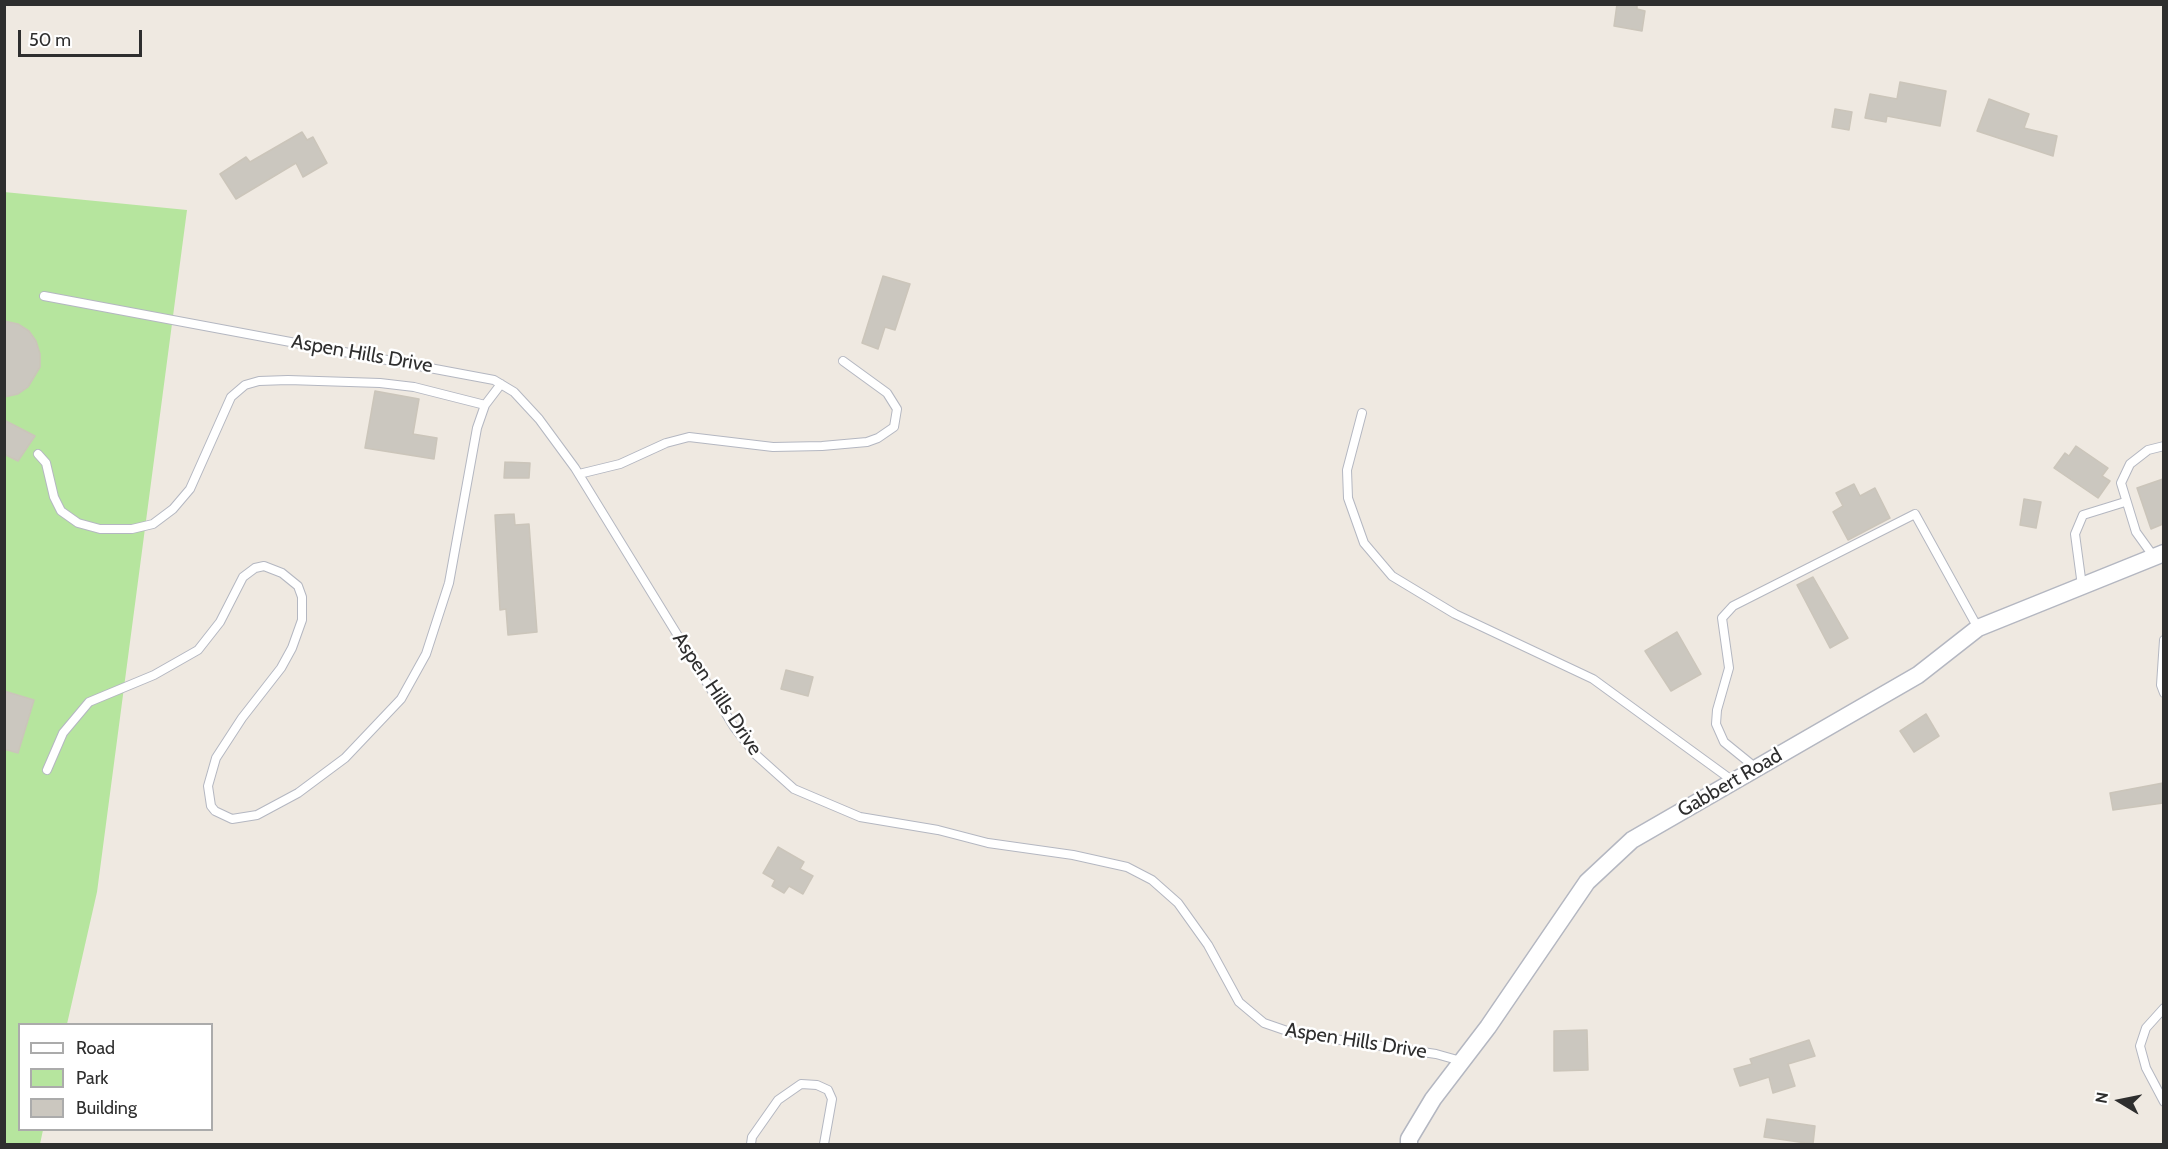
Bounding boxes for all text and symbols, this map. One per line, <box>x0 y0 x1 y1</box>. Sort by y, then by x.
scale bar <box>21 18 146 56</box>
text: 50 m <box>29 29 71 51</box>
street label: Aspen Hills Drive <box>290 330 434 378</box>
street label: Aspen Hills Drive <box>667 628 767 760</box>
street label: Gabbert Road <box>1674 744 1786 822</box>
street label: Aspen Hills Drive <box>1284 1018 1428 1064</box>
legend <box>18 1023 213 1131</box>
text: Road <box>76 1037 115 1059</box>
text: Park <box>76 1067 108 1089</box>
north arrow <box>2090 1071 2150 1131</box>
text: N <box>2091 1091 2112 1105</box>
text: Building <box>76 1097 137 1119</box>

